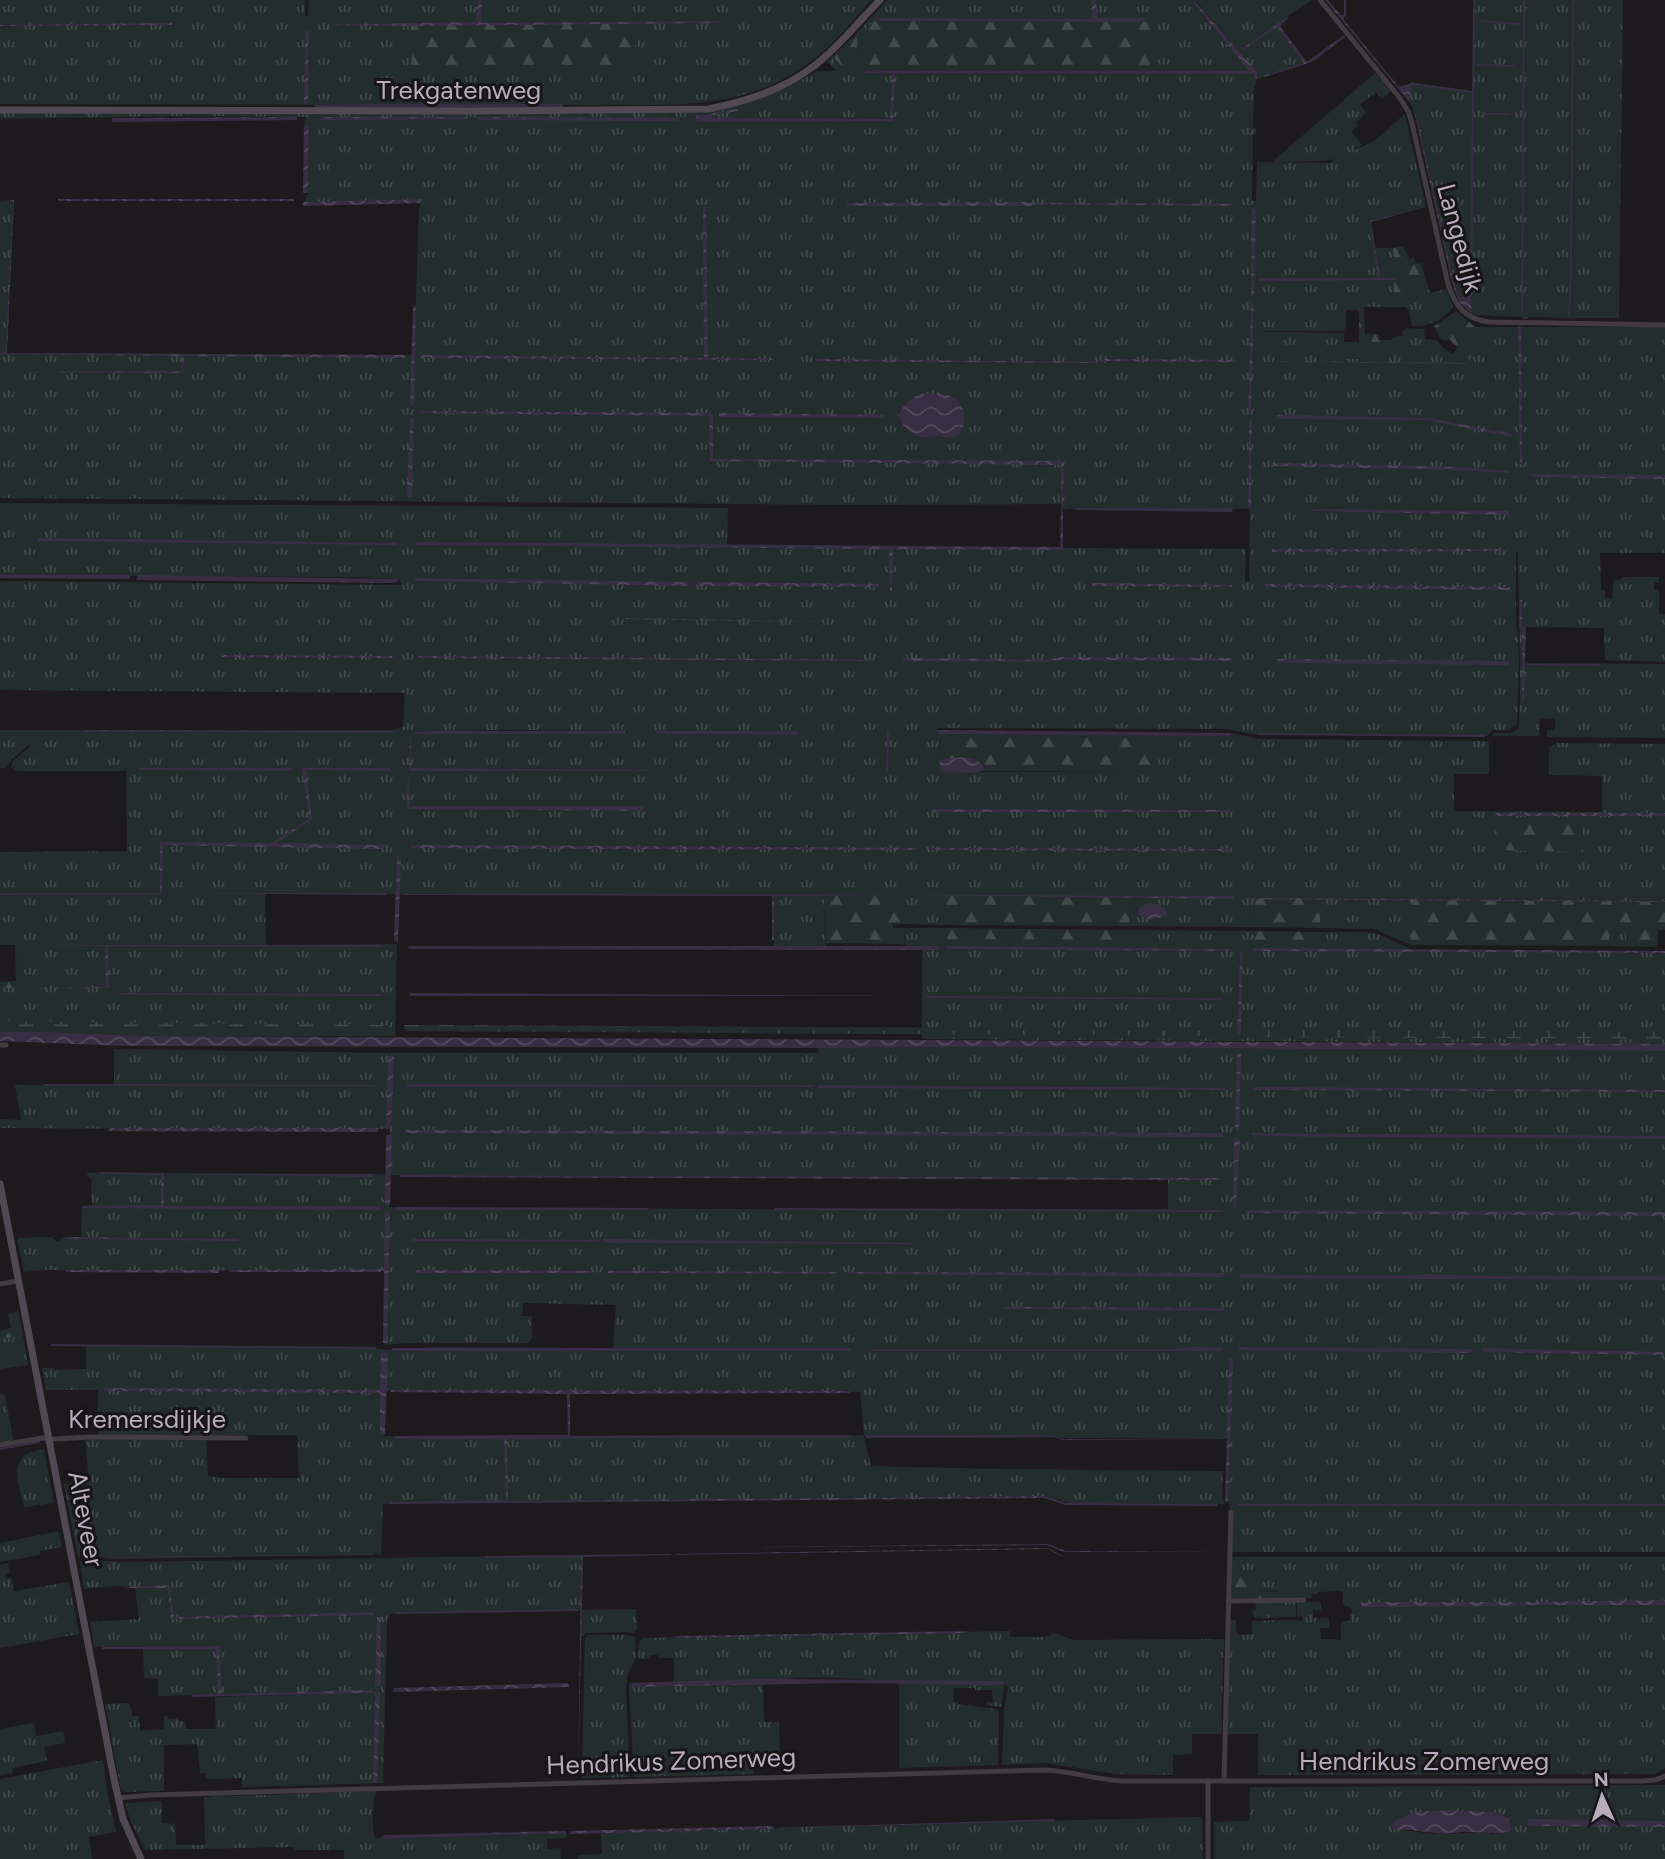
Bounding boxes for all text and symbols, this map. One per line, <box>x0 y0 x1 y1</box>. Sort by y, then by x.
street label: Trekgatenweg <box>377 74 541 106</box>
street label: Langedijk <box>1430 180 1490 296</box>
street label: Kremersdijkje <box>68 1403 226 1435</box>
street label: Alteveer <box>61 1468 111 1570</box>
street label: Hendrikus Zomerweg <box>545 1741 797 1781</box>
street label: Hendrikus Zomerweg <box>1299 1745 1549 1777</box>
north arrow <box>1567 1761 1637 1831</box>
text: N <box>1593 1768 1609 1791</box>

